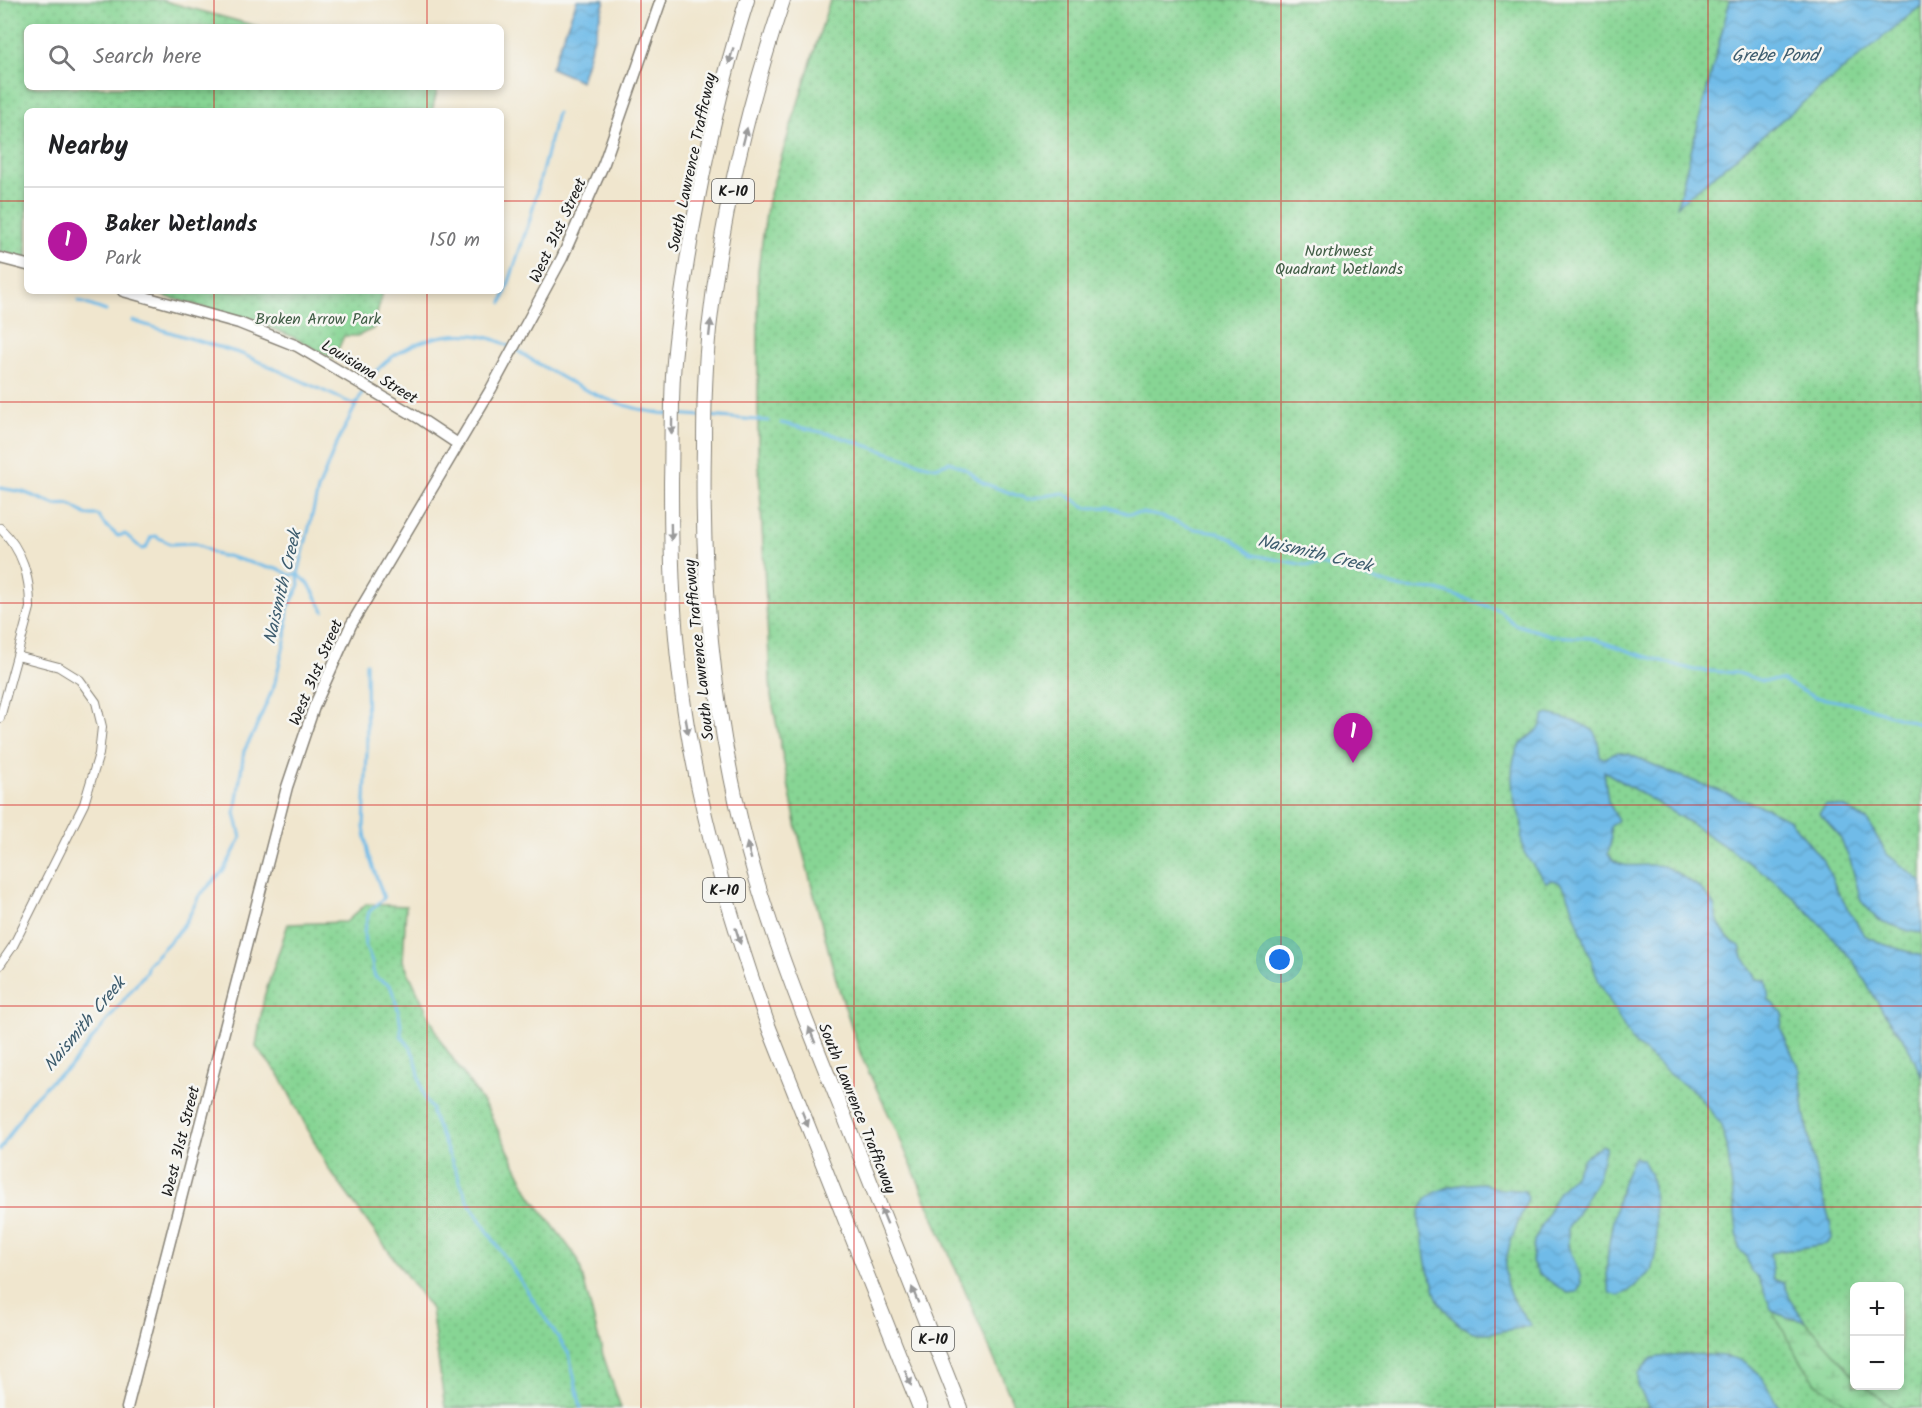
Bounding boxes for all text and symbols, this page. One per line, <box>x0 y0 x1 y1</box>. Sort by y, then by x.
search box <box>24 24 504 90</box>
text: Search here <box>93 40 201 75</box>
icon: search <box>45 41 78 74</box>
water label: Grebe Pond <box>1732 42 1822 71</box>
one-way arrow <box>725 47 735 65</box>
street label: South Lawrence Trafficway <box>661 70 724 254</box>
text: Nearby <box>48 126 128 168</box>
one-way arrow <box>741 127 751 145</box>
street label: West 31st Street <box>523 173 594 287</box>
road number: K-10 <box>712 179 754 203</box>
text: Baker Wetlands <box>105 208 257 243</box>
text: 1 <box>64 225 71 257</box>
text: 150 m <box>429 225 480 257</box>
park label: Northwest Quadrant Wetlands <box>1275 239 1403 282</box>
text: Park <box>105 243 141 275</box>
park label: Broken Arrow Park <box>255 307 382 332</box>
one-way arrow <box>705 318 714 337</box>
street label: Louisiana Street <box>316 334 423 411</box>
one-way arrow <box>667 417 677 436</box>
one-way arrow <box>666 523 676 542</box>
water label: Naismith Creek <box>256 525 311 647</box>
water label: Naismith Creek <box>1255 527 1377 582</box>
street label: South Lawrence Trafficway <box>677 557 721 742</box>
street label: West 31st Street <box>283 615 350 730</box>
pin: 1 <box>1334 714 1372 763</box>
one-way arrow <box>683 717 692 736</box>
one-way arrow <box>743 842 753 860</box>
road number: K-10 <box>703 878 745 902</box>
one-way arrow <box>733 927 743 945</box>
your location <box>1265 945 1294 974</box>
water label: Naismith Creek <box>37 969 135 1079</box>
street label: South Lawrence Trafficway <box>811 1019 902 1198</box>
one-way arrow <box>806 1026 816 1044</box>
street label: West 31st Street <box>156 1083 207 1199</box>
one-way arrow <box>801 1110 811 1128</box>
one-way arrow <box>879 1207 889 1225</box>
map controls <box>1850 1282 1904 1390</box>
button: + <box>1850 1282 1904 1336</box>
one-way arrow <box>910 1286 919 1304</box>
road number: K-10 <box>912 1327 954 1351</box>
button: − <box>1850 1336 1904 1390</box>
one-way arrow <box>903 1369 913 1387</box>

